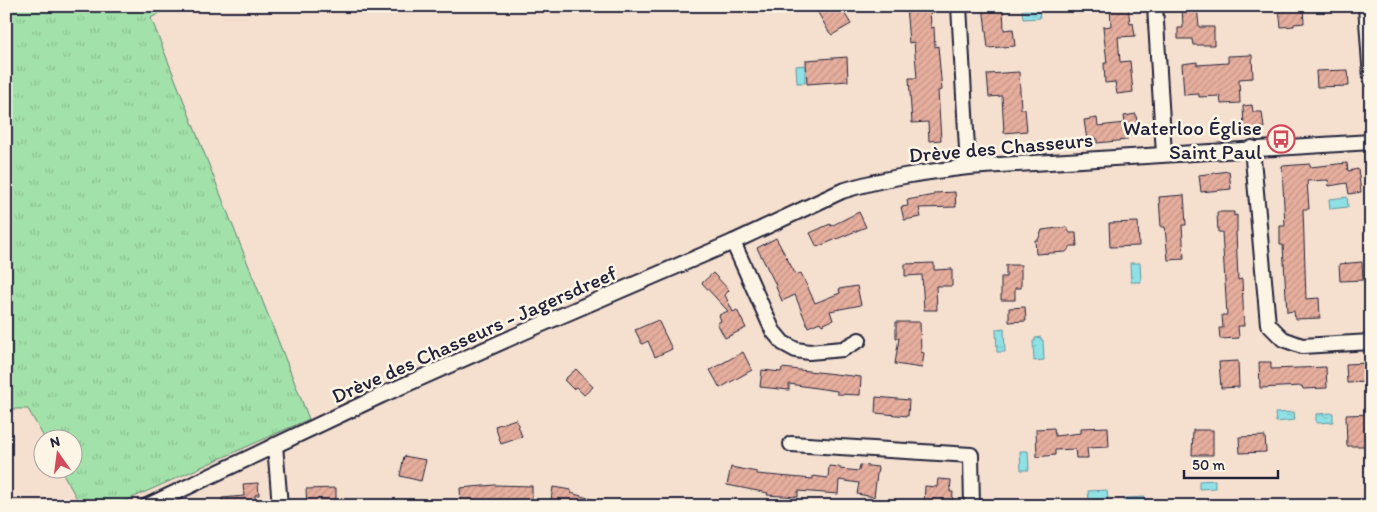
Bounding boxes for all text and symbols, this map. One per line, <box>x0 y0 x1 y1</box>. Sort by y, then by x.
place label: Waterloo Église Saint Paul <box>1123 115 1262 164</box>
bus stop icon: Waterloo Église Saint Paul <box>1266 124 1296 154</box>
street label: Drève des Chasseurs <box>908 126 1094 168</box>
street label: Drève des Chasseurs - Jagersdreef <box>328 260 620 408</box>
north arrow <box>32 430 82 480</box>
text: N <box>48 432 62 451</box>
scale bar <box>1184 447 1278 479</box>
text: 50 m <box>1192 456 1225 474</box>

